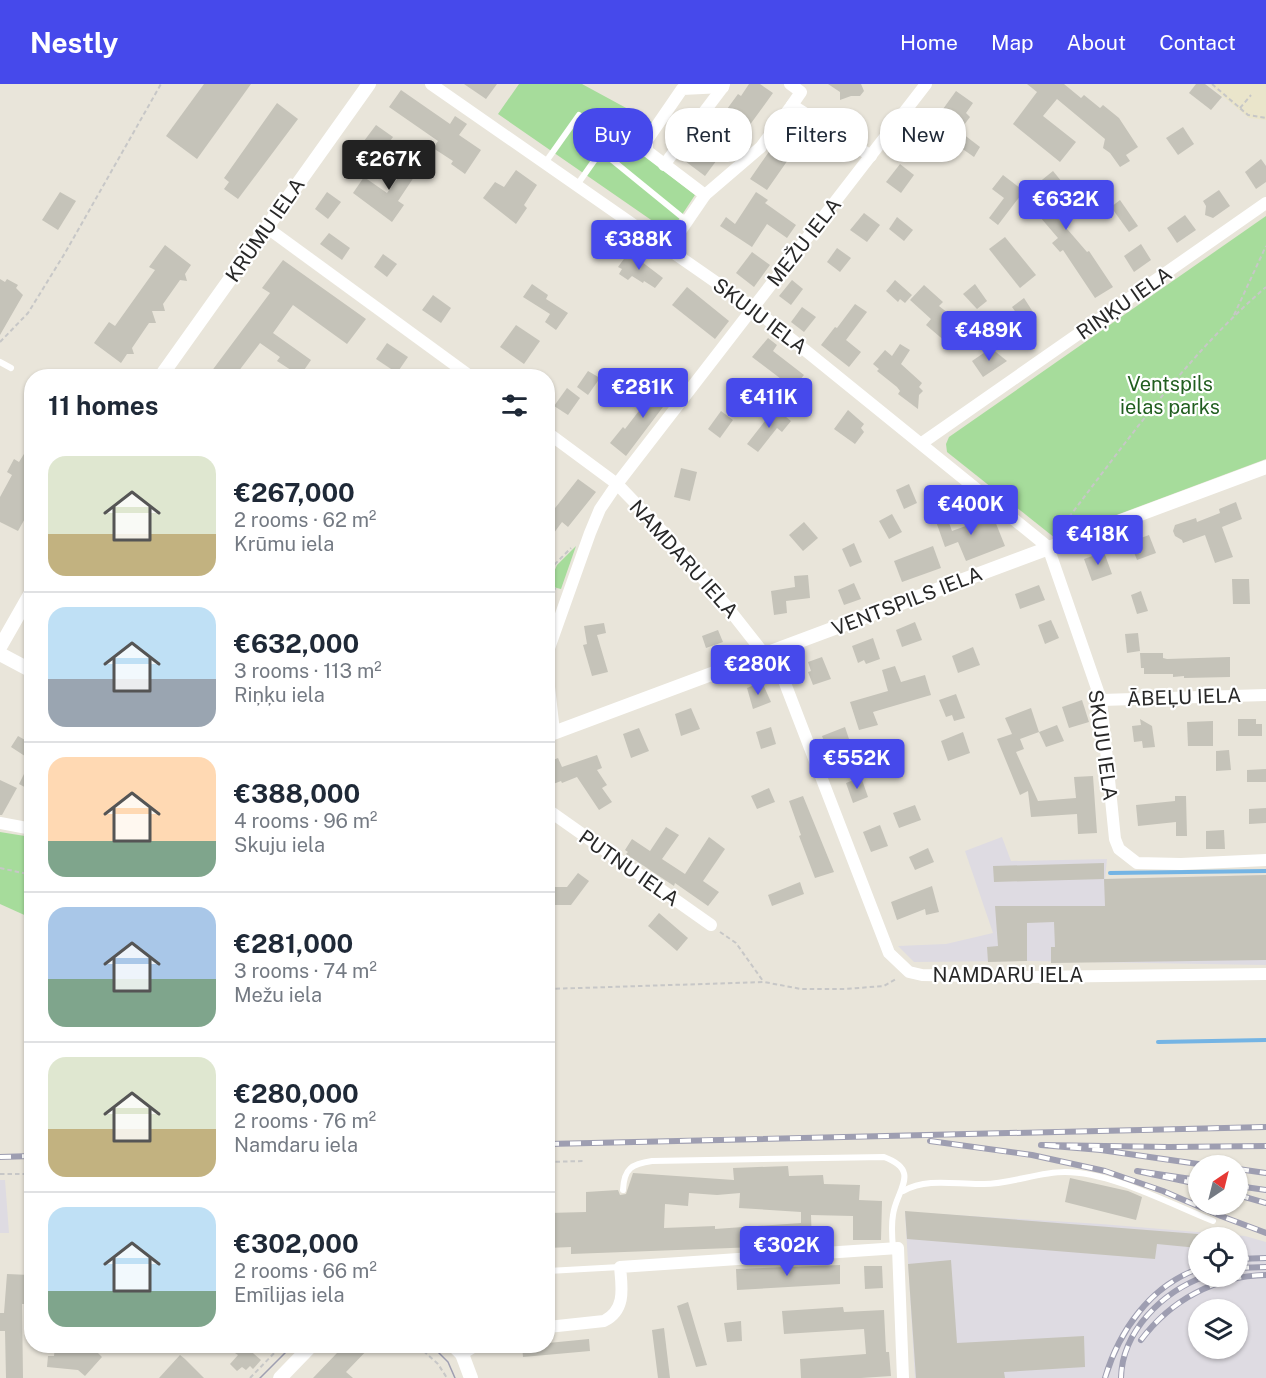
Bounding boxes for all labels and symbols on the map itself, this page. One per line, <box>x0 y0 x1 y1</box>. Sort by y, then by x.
pin: €267K <box>347 140 431 191</box>
street label: KRŪMU IELA <box>219 173 310 287</box>
pin: €632K <box>1024 180 1108 231</box>
street label: MEŽU IELA <box>762 193 846 291</box>
pin: €388K <box>597 220 681 271</box>
street label: RIŅĶU IELA <box>1072 261 1176 345</box>
street label: SKUJU IELA <box>708 273 812 359</box>
pin: €489K <box>947 311 1031 362</box>
pin: €281K <box>601 368 685 419</box>
park label: Ventspils ielas parks <box>1120 372 1220 419</box>
pin: €411K <box>727 378 811 429</box>
pin: €400K <box>929 485 1013 536</box>
street label: NAMDARU IELA <box>625 495 743 623</box>
pin: €418K <box>1056 515 1140 566</box>
street label: VENTSPILS IELA <box>828 561 986 641</box>
pin: €280K <box>716 645 800 696</box>
street label: ĀBEĻU IELA <box>1126 683 1242 711</box>
street label: SKUJU IELA <box>1083 688 1123 802</box>
pin: €552K <box>815 739 899 790</box>
street label: PUTNU IELA <box>574 825 684 911</box>
street label: NAMDARU IELA <box>933 963 1083 987</box>
north arrow <box>1188 1155 1248 1215</box>
pin: €302K <box>745 1226 829 1277</box>

